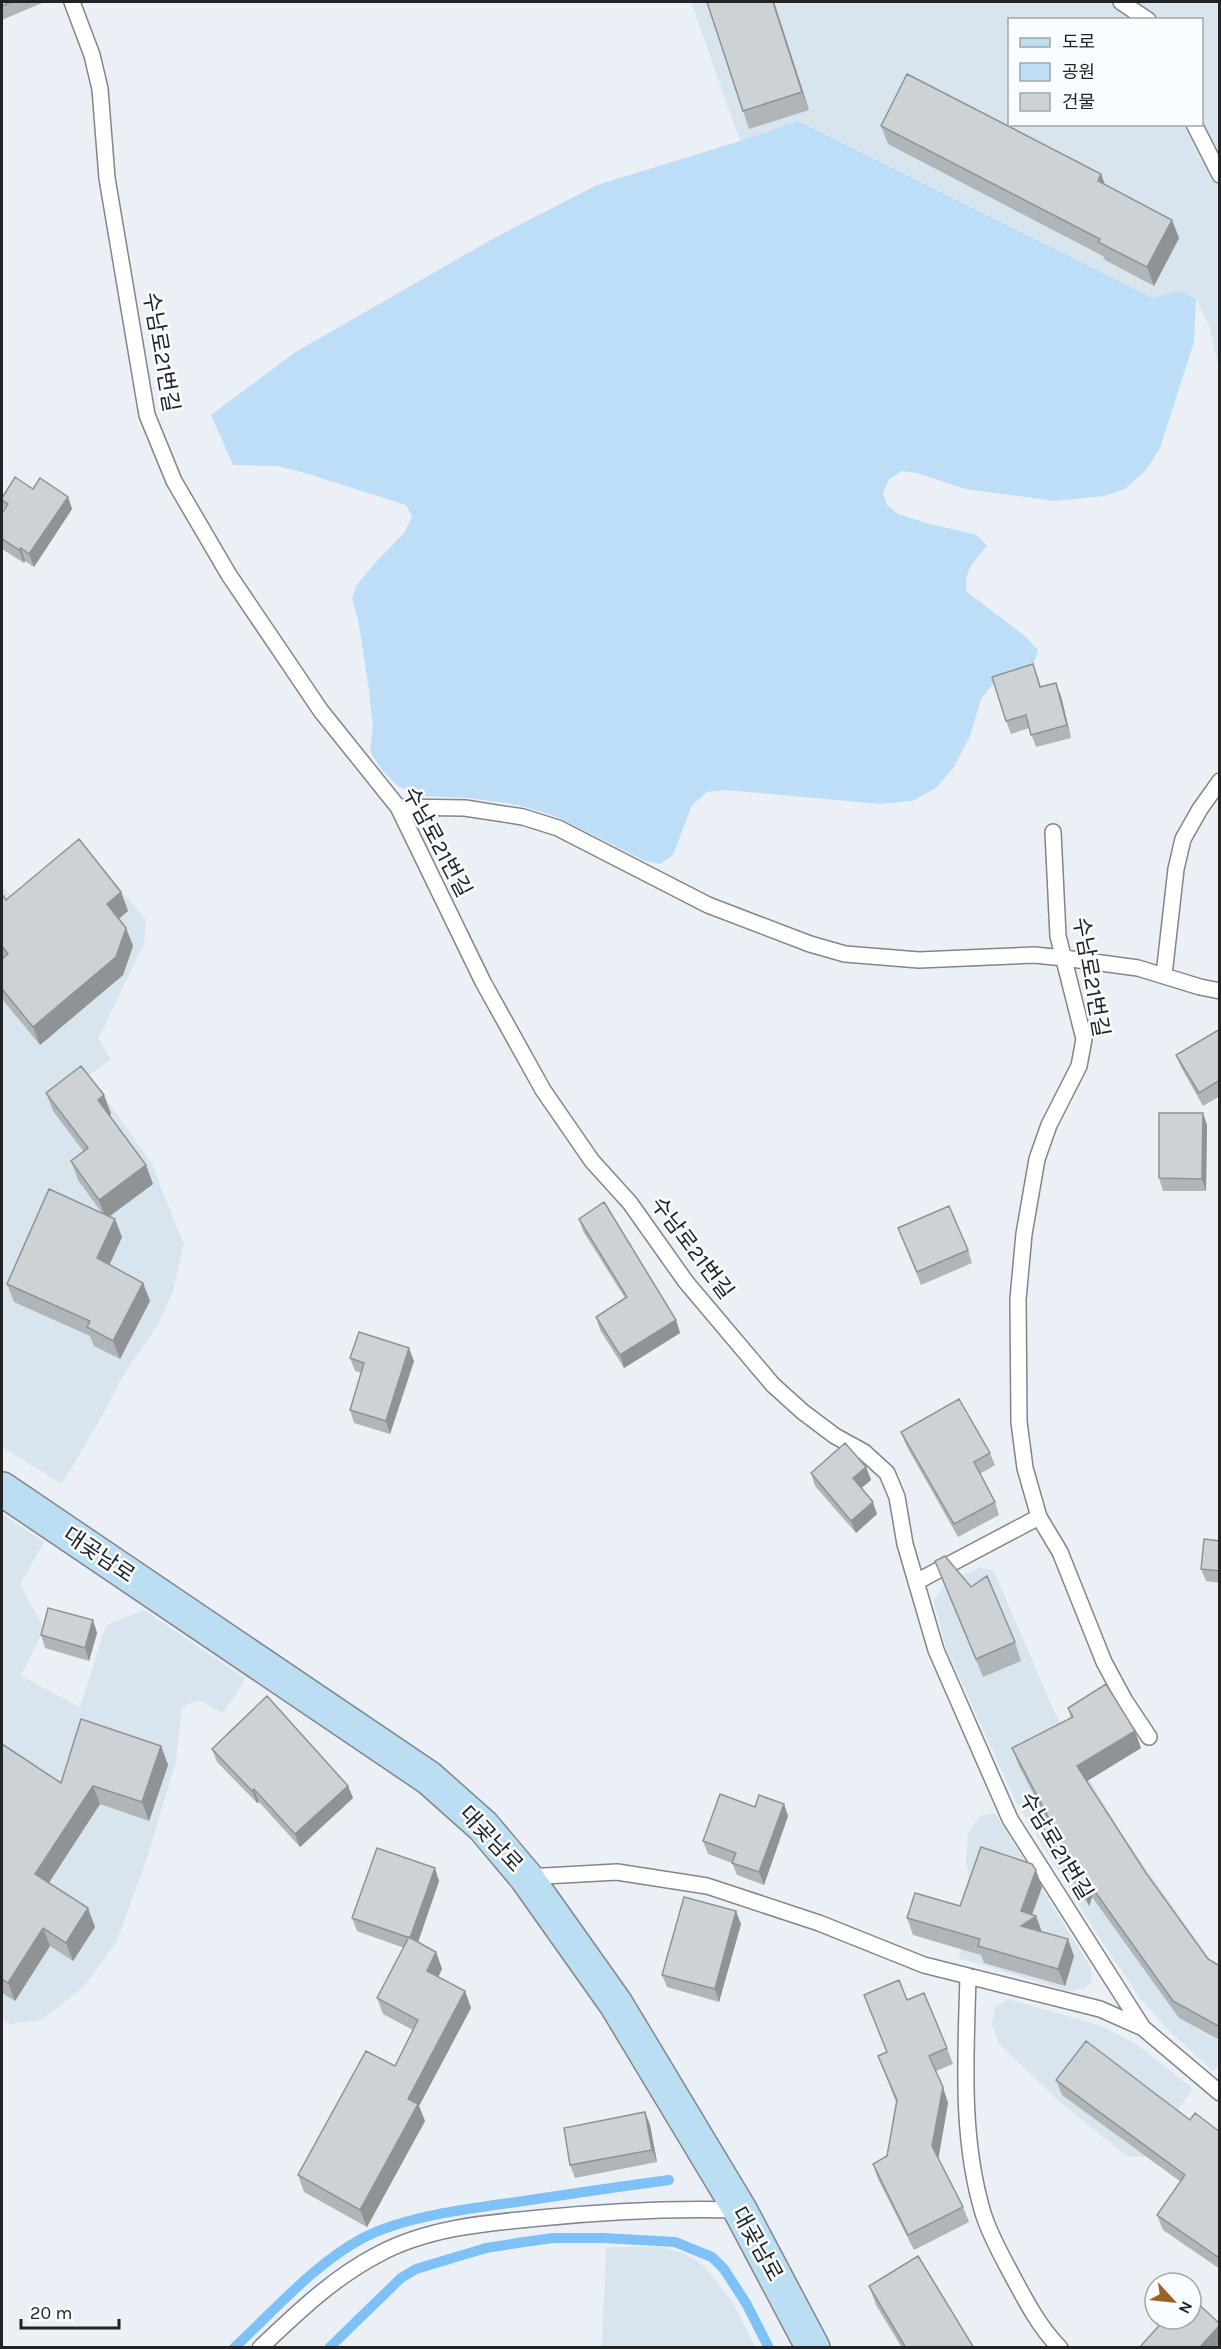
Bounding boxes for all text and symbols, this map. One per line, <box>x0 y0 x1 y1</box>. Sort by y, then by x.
legend <box>1008 18 1203 126</box>
text: 도로 <box>1062 31 1095 53</box>
text: 공원 <box>1062 61 1095 83</box>
text: 건물 <box>1062 91 1095 113</box>
street label: 수남로21번길 <box>138 290 184 414</box>
street label: 수남로21번길 <box>397 782 477 902</box>
street label: 수남로21번길 <box>1068 915 1114 1039</box>
street label: 수남로21번길 <box>645 1192 739 1304</box>
street label: 대곶남로 <box>58 1522 140 1588</box>
street label: 수남로21번길 <box>1014 1787 1098 1905</box>
street label: 대곶남로 <box>454 1801 528 1877</box>
street label: 대곶남로 <box>726 2202 788 2286</box>
north arrow <box>1143 2271 1203 2331</box>
scale bar <box>21 2292 118 2330</box>
text: N <box>1175 2298 1197 2317</box>
text: 20 m <box>30 2302 72 2324</box>

